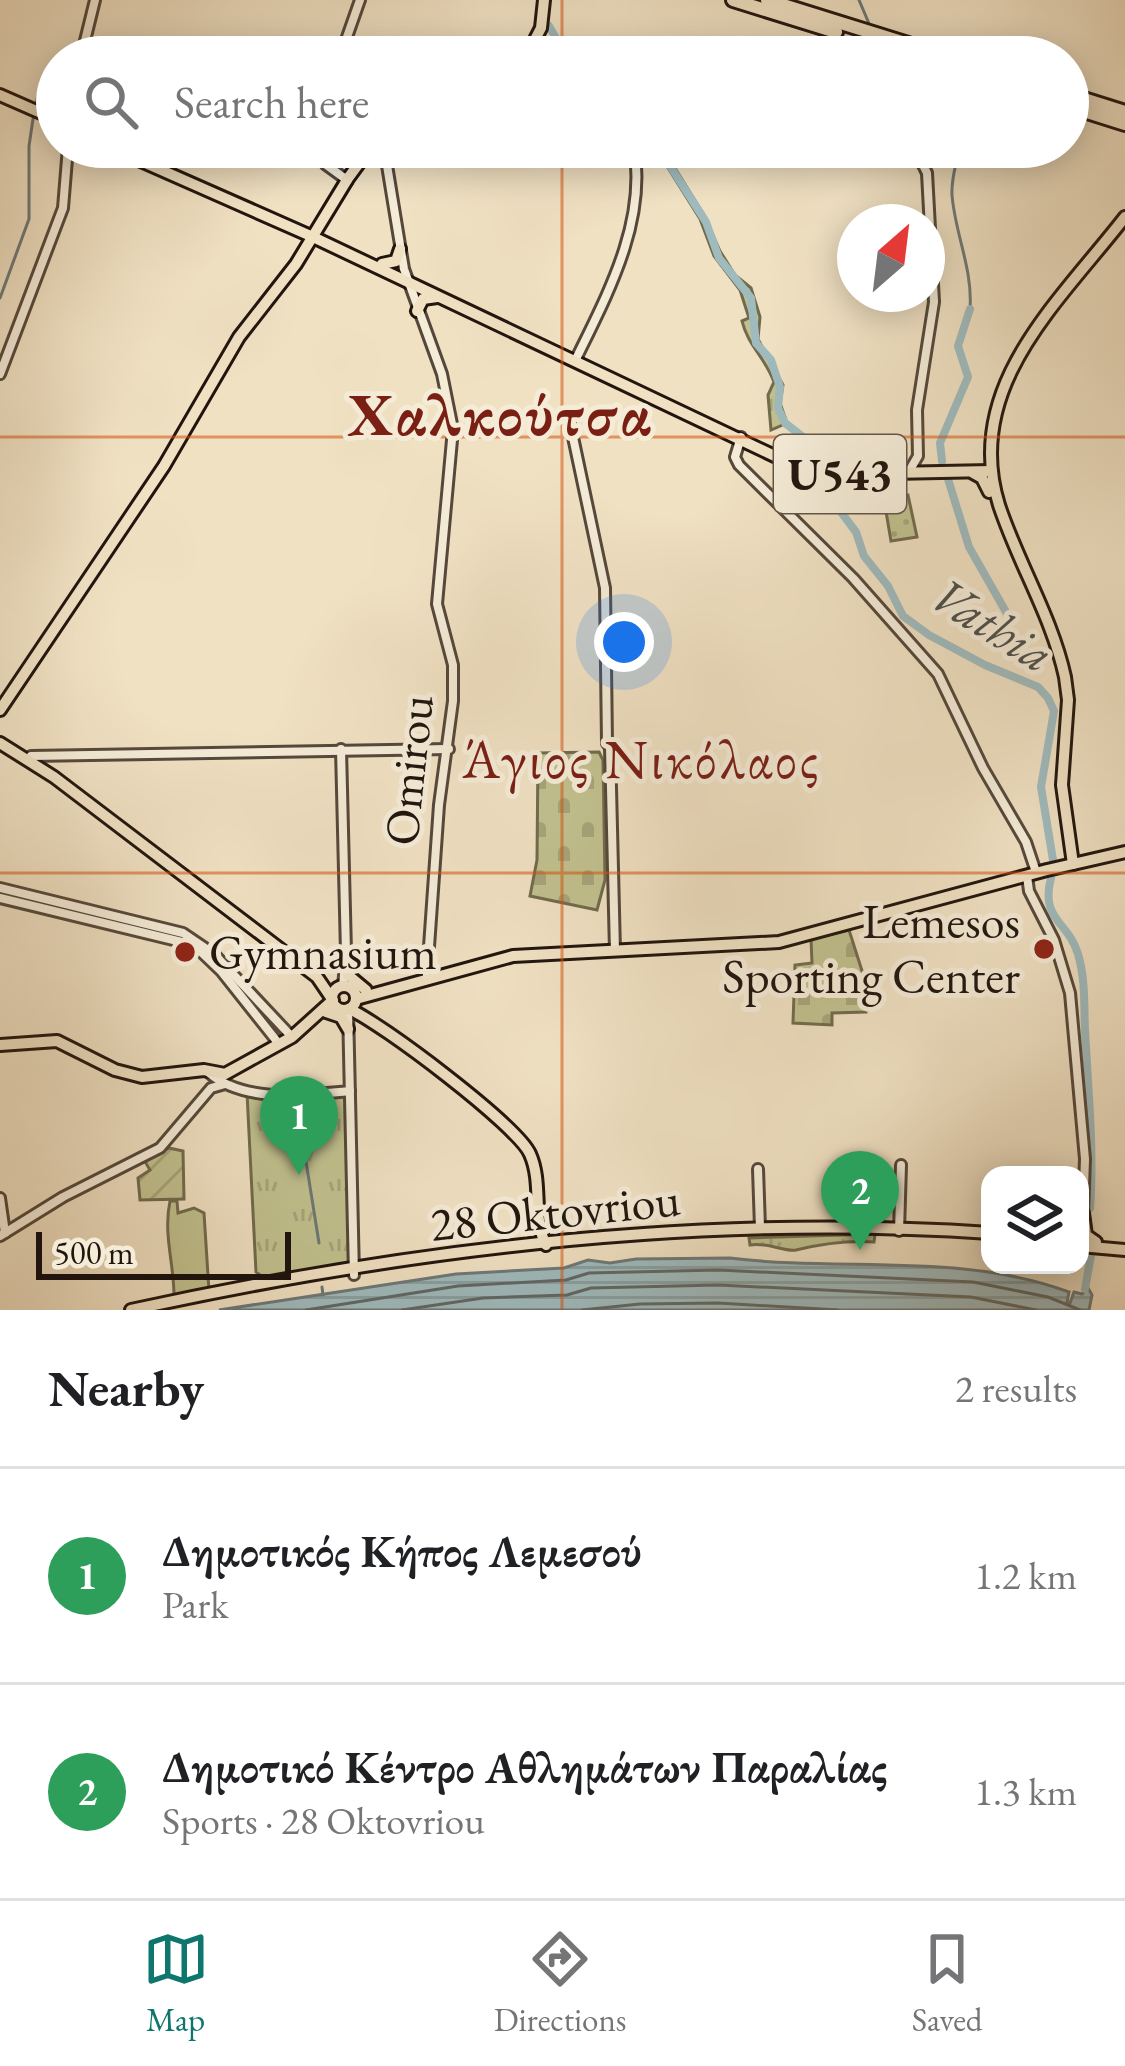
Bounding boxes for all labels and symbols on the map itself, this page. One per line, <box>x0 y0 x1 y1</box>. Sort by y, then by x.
north arrow <box>837 204 945 312</box>
district label: Χαλκούτσα <box>347 375 654 453</box>
road number: U543 <box>774 435 906 513</box>
water label: Vathia <box>920 561 1066 687</box>
your location <box>594 612 654 672</box>
street label: Omirou <box>369 692 447 848</box>
district label: Άγιος Νικόλαος <box>462 724 821 794</box>
place label: Lemesos Sporting Center <box>722 890 1020 1007</box>
place label: Gymnasium <box>209 921 437 983</box>
marker: Lemesos Sporting Center <box>1031 936 1057 962</box>
marker: Gymnasium <box>172 939 198 965</box>
pin: 1 <box>260 1076 338 1175</box>
pin: 2 <box>821 1151 899 1250</box>
street label: 28 Oktovriou <box>427 1167 683 1255</box>
scale bar <box>36 1226 291 1279</box>

